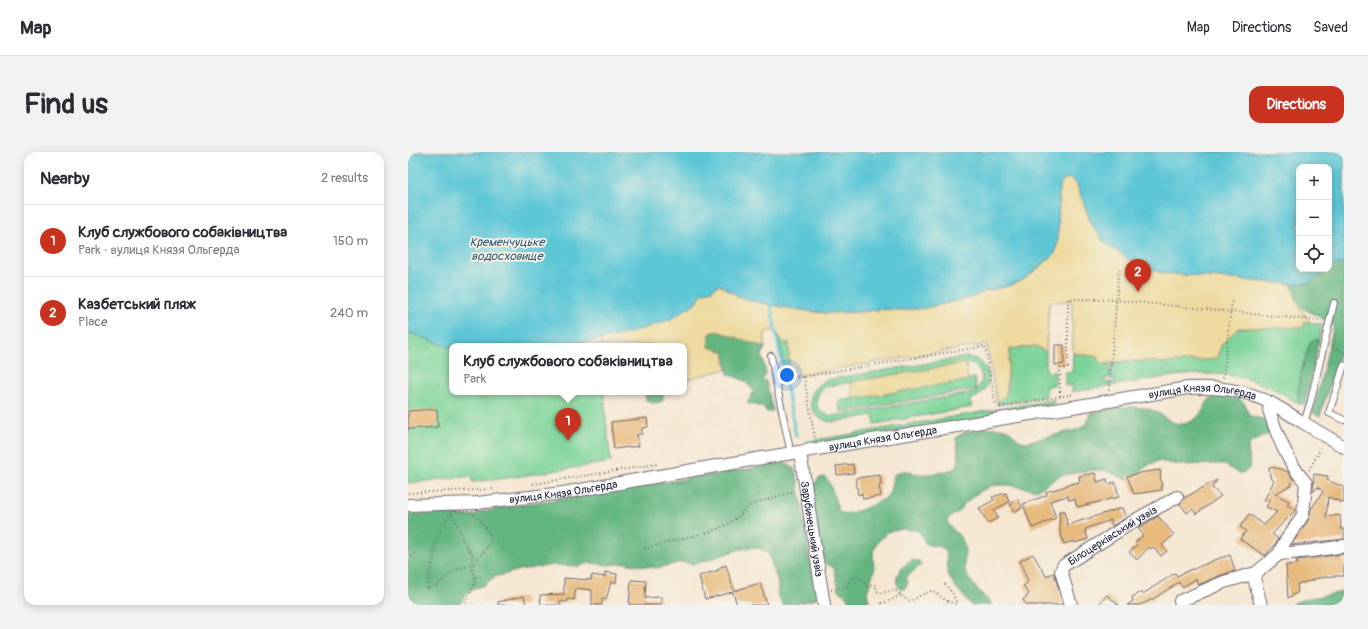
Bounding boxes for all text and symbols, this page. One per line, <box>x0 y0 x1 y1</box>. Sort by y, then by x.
text: Map <box>20 16 51 40</box>
text: Map <box>1187 19 1210 36</box>
text: Directions <box>1232 19 1291 36</box>
text: Saved <box>1313 19 1348 36</box>
button: Directions <box>1249 86 1344 123</box>
text: Find us <box>24 87 108 122</box>
map controls <box>1296 164 1332 272</box>
button: + <box>1296 164 1332 200</box>
text: Nearby <box>40 168 89 189</box>
text: 2 results <box>321 170 368 186</box>
button: − <box>1296 200 1332 236</box>
text: Клуб службового собаківництва <box>78 223 287 242</box>
text: 1 <box>50 233 56 249</box>
text: 150 m <box>333 233 368 249</box>
water label: Кременчуцьке водосховище <box>470 235 545 264</box>
button: locate <box>1296 236 1332 272</box>
text: Park · вулиця Князя Ольгерда <box>78 242 239 258</box>
pin: 2 <box>1125 259 1151 292</box>
text: Казбетський пляж <box>78 295 196 314</box>
text: 2 <box>49 305 57 321</box>
text: 240 m <box>330 305 368 321</box>
text: Place <box>78 314 107 330</box>
popup <box>449 343 687 395</box>
text: Клуб службового собаківництва <box>463 352 673 371</box>
your location <box>777 365 797 385</box>
text: Park <box>463 371 486 387</box>
street label: вулиця Князя Ольгерда <box>1148 382 1258 403</box>
pin: 1 <box>555 408 581 441</box>
street label: вулиця Князя Ольгерда <box>828 423 938 454</box>
street label: вулиця Князя Ольгерда <box>508 478 618 506</box>
street label: Зарубинецький узвіз <box>798 480 826 578</box>
street label: Білоцерківський узвіз <box>1066 503 1160 568</box>

